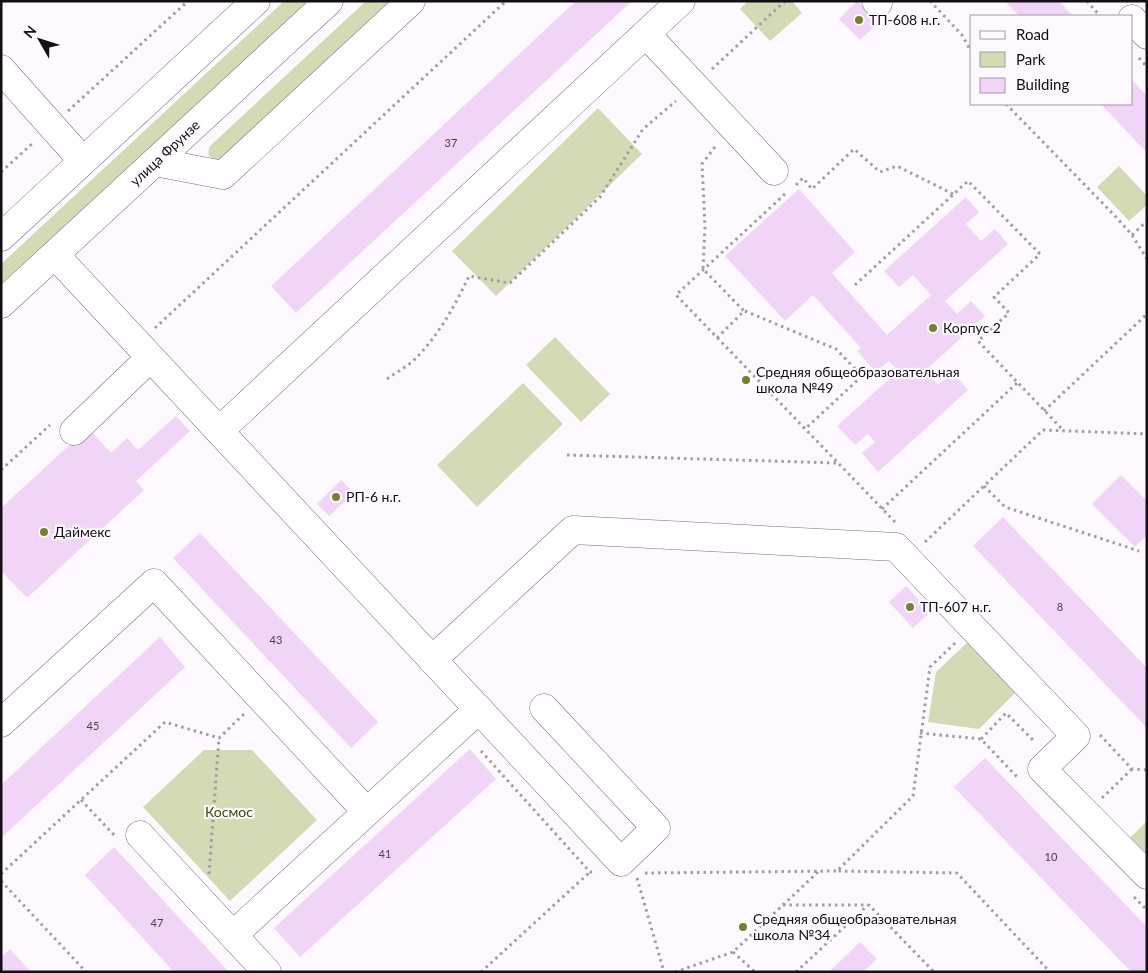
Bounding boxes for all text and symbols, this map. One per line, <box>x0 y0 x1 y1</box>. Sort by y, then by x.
place label: ТП-608 н.г. <box>869 11 940 28</box>
marker: ТП-608 н.г. <box>853 14 865 26</box>
north arrow <box>15 15 65 65</box>
legend <box>970 15 1133 105</box>
text: N <box>20 22 40 41</box>
text: Road <box>1016 25 1049 43</box>
text: Park <box>1016 50 1046 68</box>
text: Building <box>1016 75 1069 93</box>
street label: улица Фрунзе <box>126 116 203 189</box>
house number: 37 <box>445 136 457 149</box>
place label: Корпус 2 <box>943 319 1001 336</box>
marker: Корпус 2 <box>927 322 939 334</box>
place label: Средняя общеобразовательная школа №49 <box>756 363 960 396</box>
marker: Средняя общеобразовательная школа №49 <box>740 374 752 386</box>
place label: РП-6 н.г. <box>346 488 401 505</box>
marker: РП-6 н.г. <box>330 491 342 503</box>
place label: Даймекс <box>54 523 111 540</box>
marker: Даймекс <box>38 526 50 538</box>
place label: ТП-607 н.г. <box>920 598 991 615</box>
house number: 8 <box>1057 600 1063 613</box>
marker: ТП-607 н.г. <box>904 601 916 613</box>
house number: 43 <box>270 633 282 646</box>
house number: 45 <box>87 719 99 732</box>
park label: Космос <box>205 803 253 820</box>
house number: 41 <box>379 847 391 860</box>
house number: 10 <box>1045 850 1058 863</box>
place label: Средняя общеобразовательная школа №34 <box>753 910 957 943</box>
house number: 47 <box>151 916 163 929</box>
marker: Средняя общеобразовательная школа №34 <box>737 921 749 933</box>

